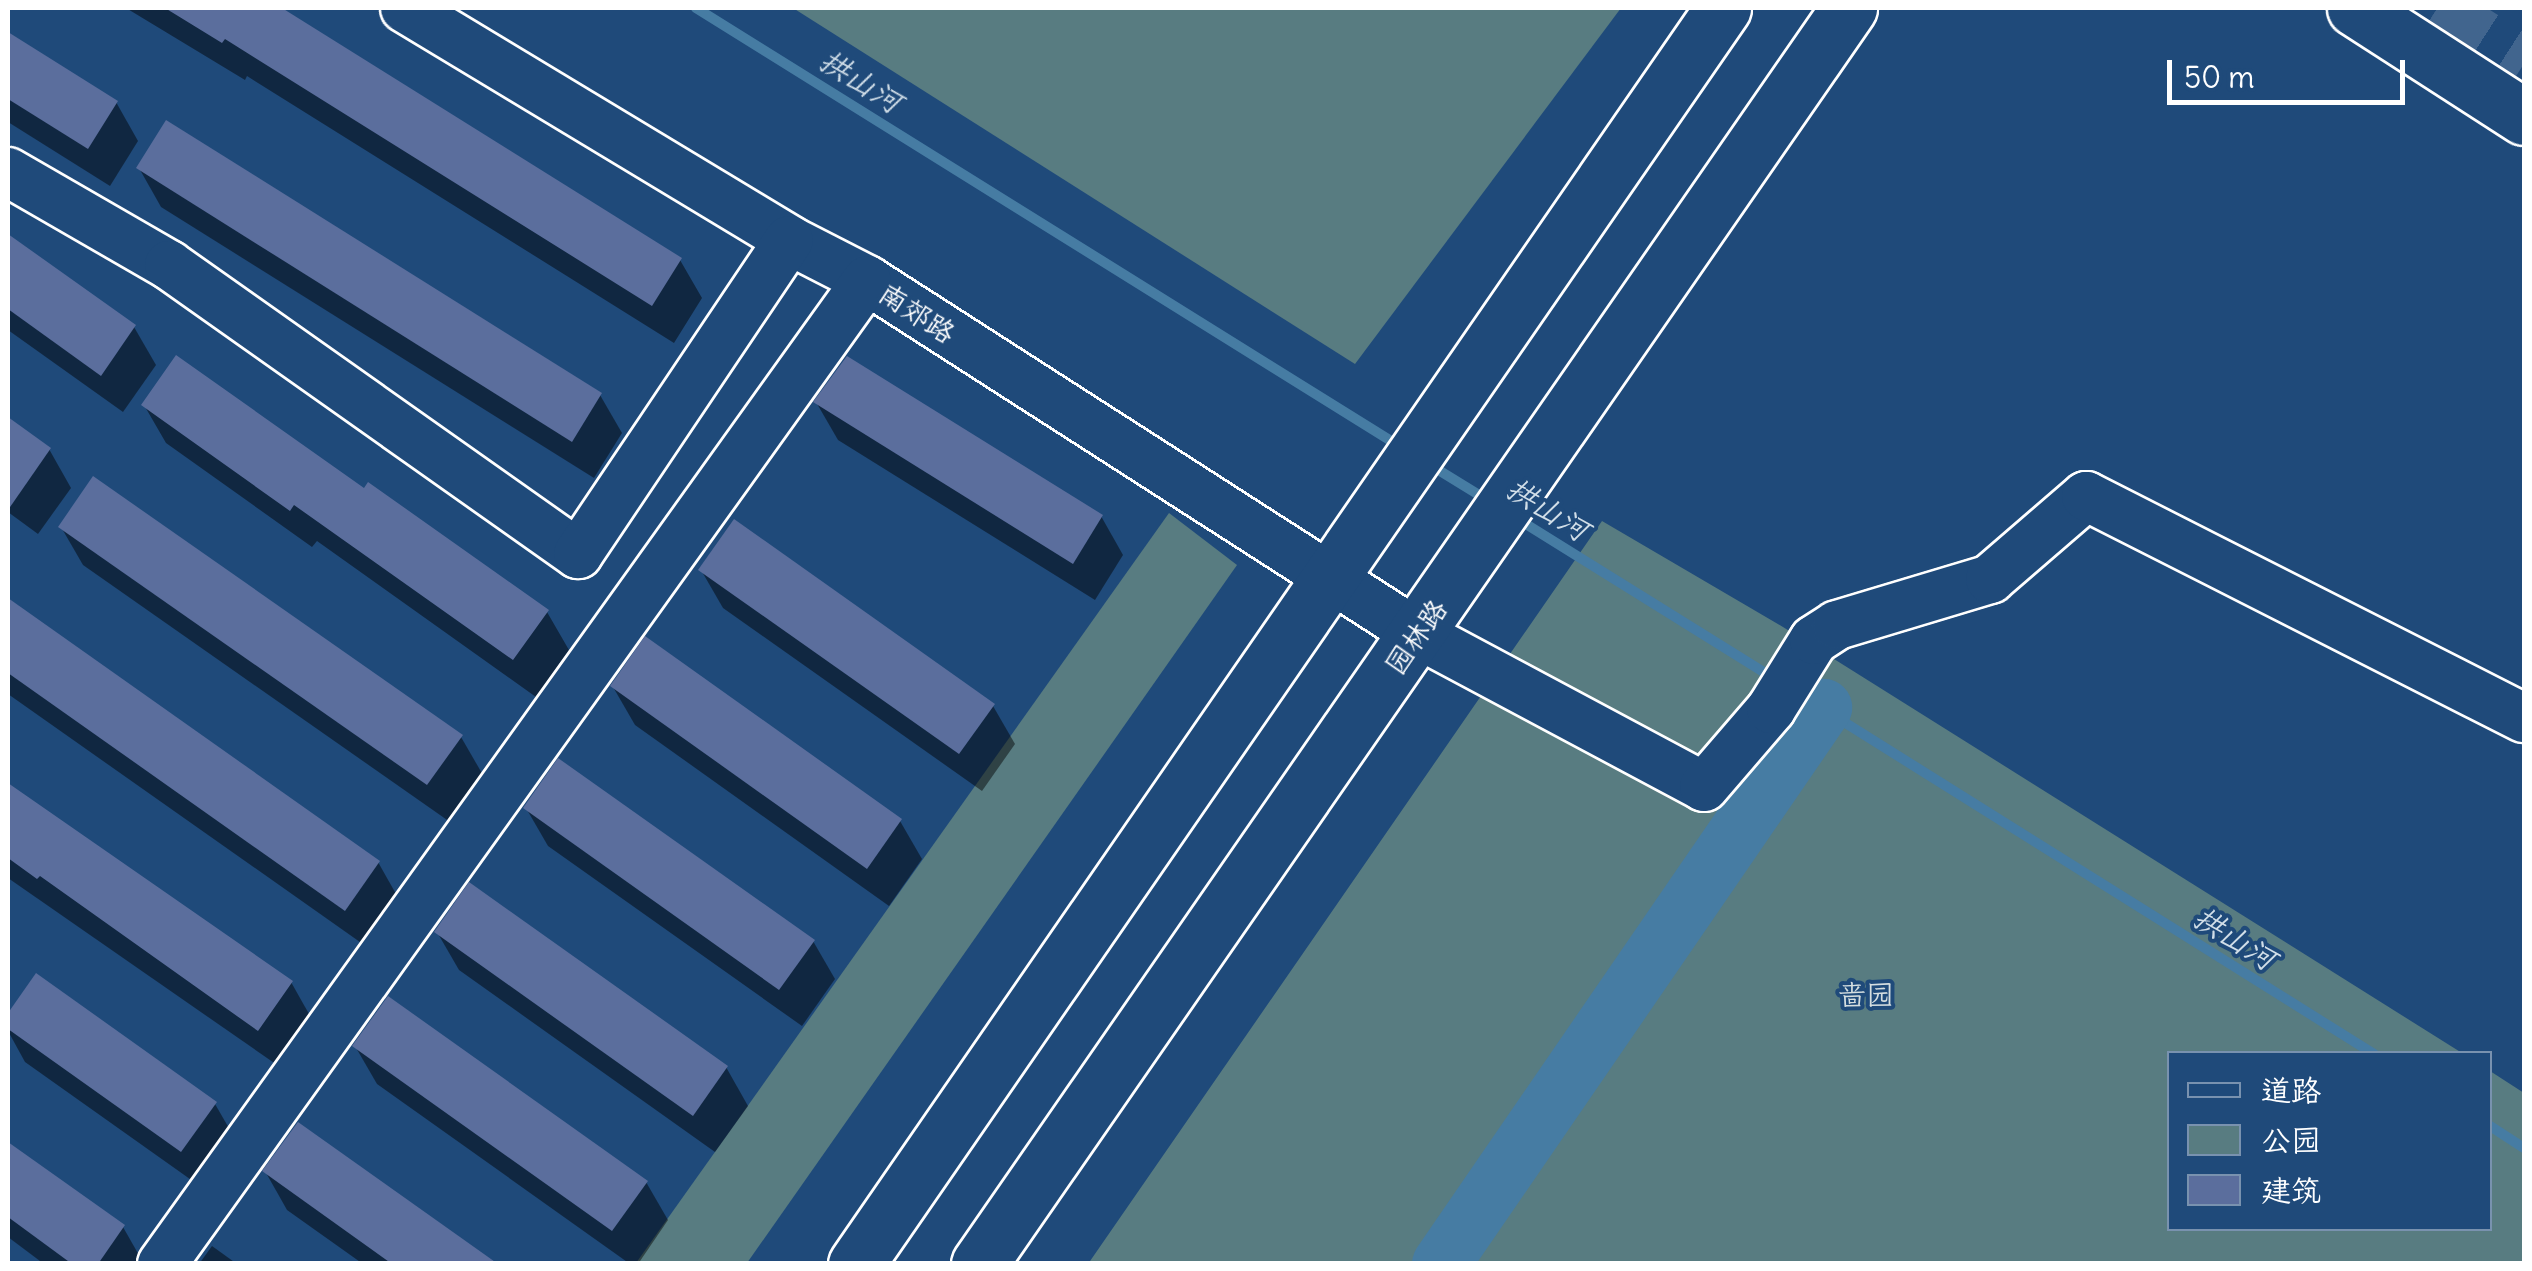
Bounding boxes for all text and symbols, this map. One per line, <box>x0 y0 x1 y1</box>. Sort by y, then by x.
scale bar <box>2172 40 2410 102</box>
water label: 拱山河 <box>813 42 909 120</box>
text: 50 m <box>2184 58 2254 96</box>
street label: 南郊路 <box>873 276 961 350</box>
water label: 拱山河 <box>1500 470 1596 548</box>
street label: 园林路 <box>1378 593 1454 681</box>
water label: 拱山河 <box>2187 899 2283 977</box>
park label: 啬园 <box>1838 978 1894 1012</box>
legend <box>2167 1051 2492 1231</box>
text: 道路 <box>2261 1071 2321 1109</box>
text: 公园 <box>2261 1121 2321 1159</box>
text: 建筑 <box>2261 1171 2321 1209</box>

